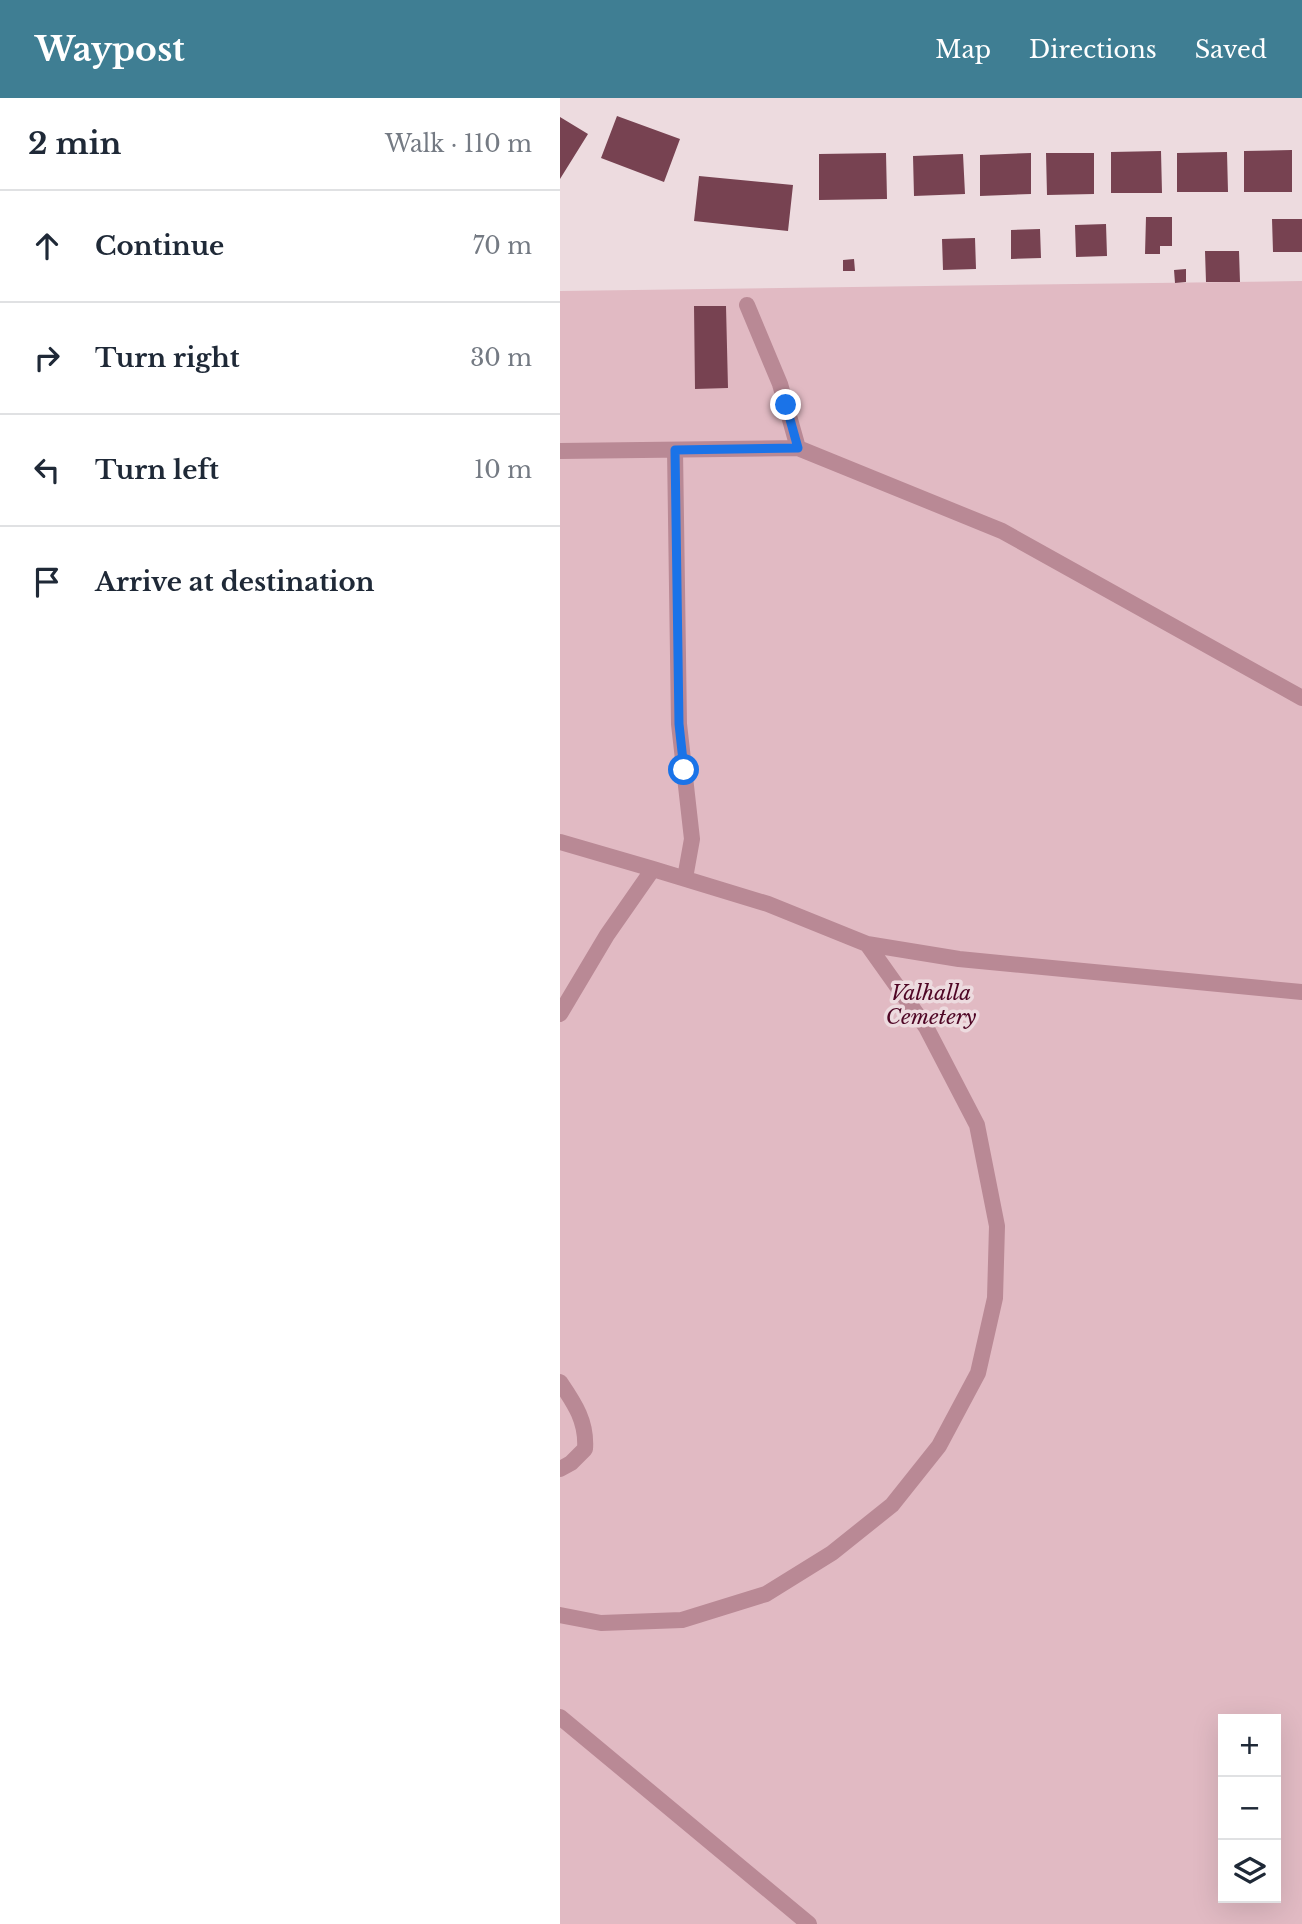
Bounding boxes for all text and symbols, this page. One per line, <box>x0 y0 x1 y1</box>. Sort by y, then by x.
text: Waypost <box>35 29 185 70</box>
text: Map <box>935 35 991 64</box>
text: Directions <box>1029 35 1157 64</box>
text: Saved <box>1195 35 1267 64</box>
text: 2 min <box>28 125 121 162</box>
text: Walk · 110 m <box>385 130 532 158</box>
icon: ahead <box>28 227 66 265</box>
text: Continue <box>95 230 224 262</box>
text: 70 m <box>473 232 532 260</box>
icon: right <box>28 339 66 377</box>
text: Turn right <box>95 342 240 374</box>
text: 30 m <box>470 344 532 372</box>
route end <box>770 389 801 420</box>
icon: left <box>28 451 66 489</box>
text: Turn left <box>95 454 219 486</box>
text: 10 m <box>474 456 532 484</box>
icon: arrive <box>28 563 66 601</box>
text: Arrive at destination <box>95 566 375 598</box>
route start <box>668 754 699 785</box>
park label: Valhalla Cemetery <box>886 980 976 1030</box>
map controls <box>1218 1714 1281 1903</box>
button: + <box>1218 1714 1281 1777</box>
button: − <box>1218 1777 1281 1840</box>
button: layers <box>1218 1840 1281 1903</box>

